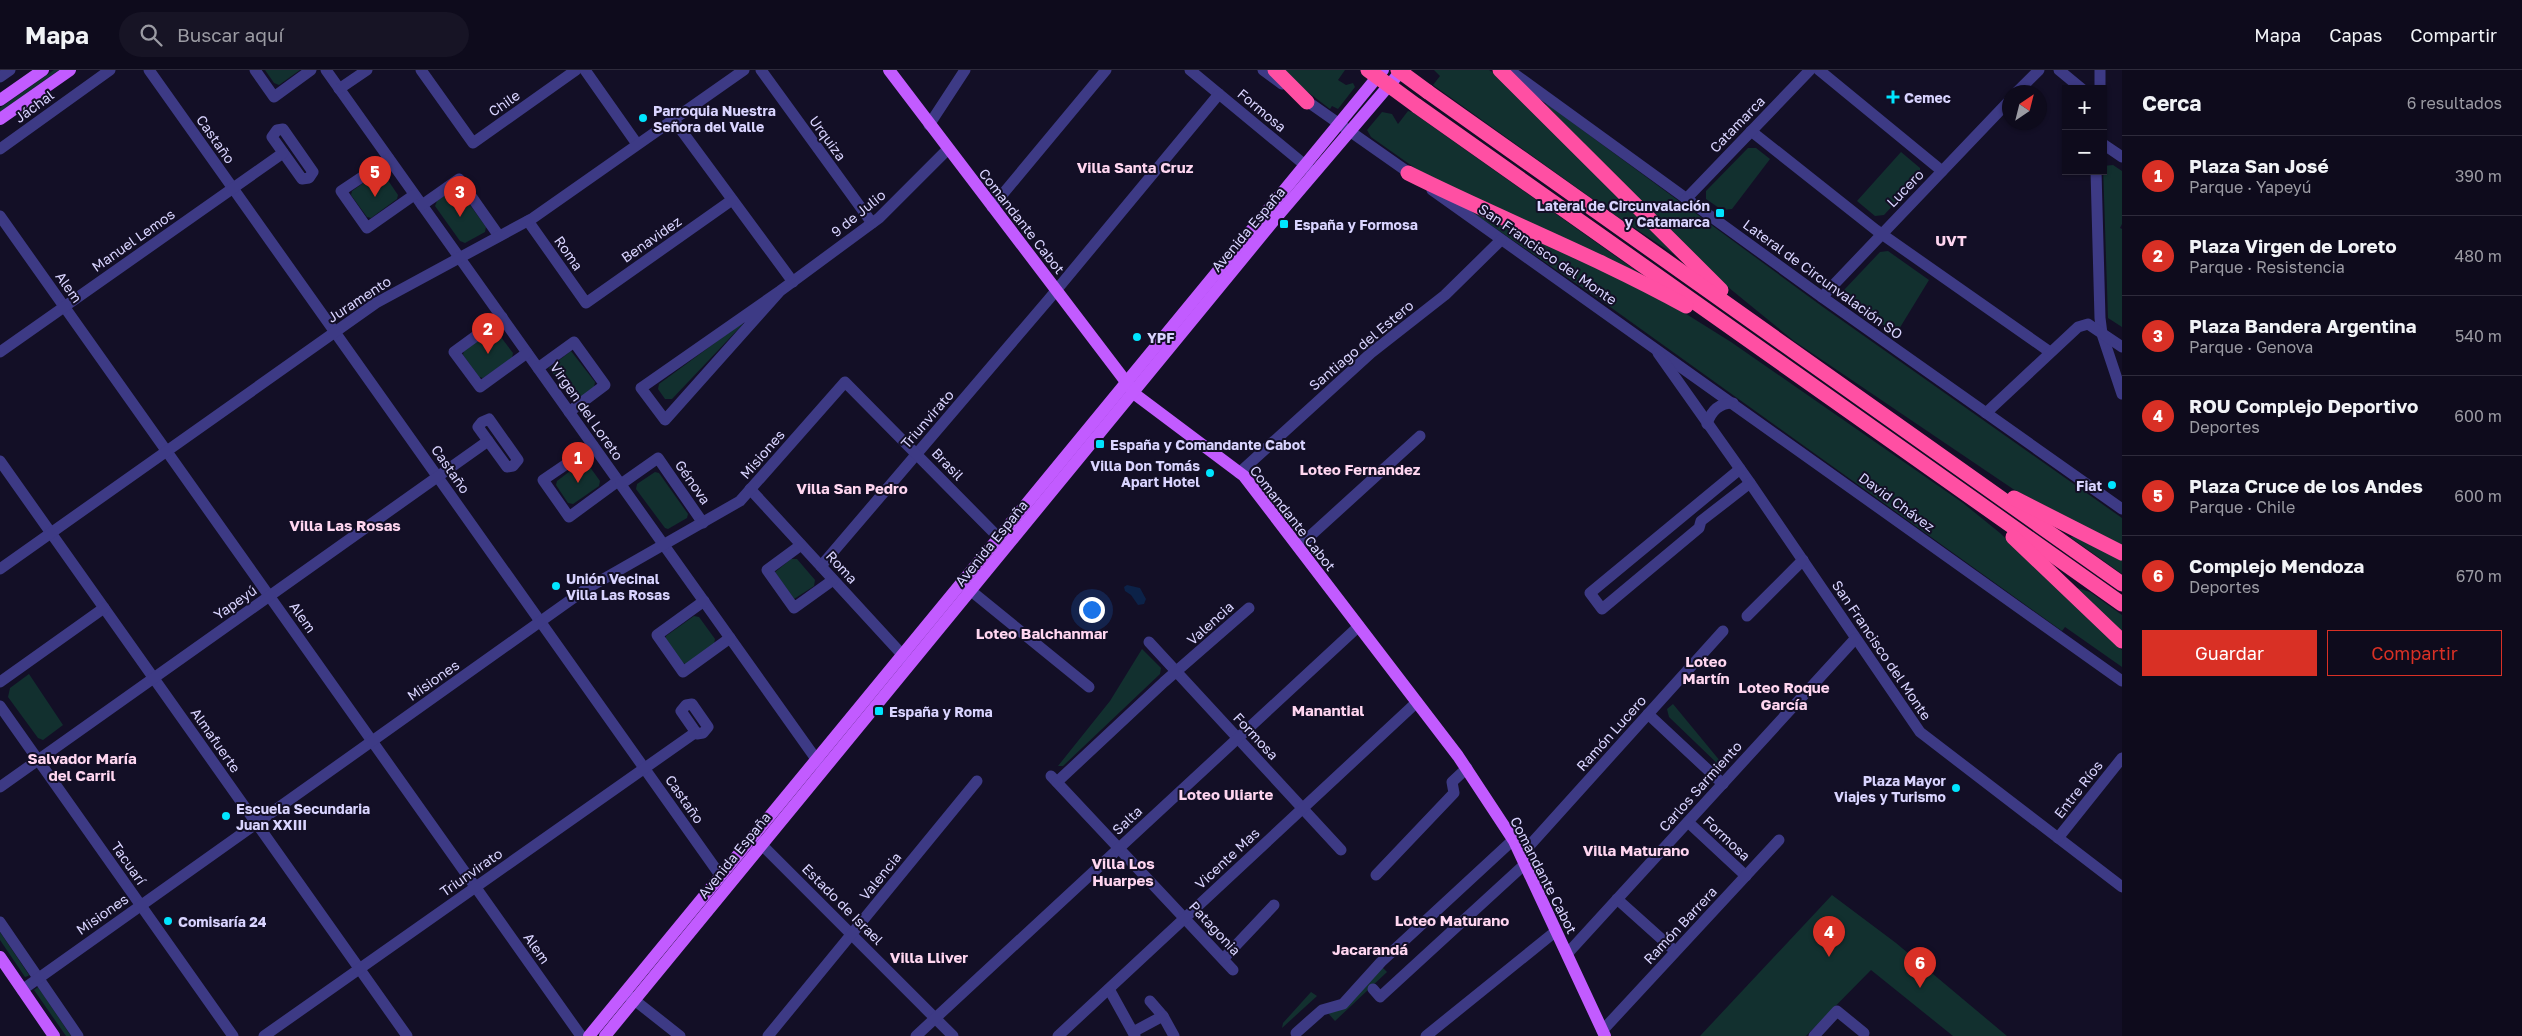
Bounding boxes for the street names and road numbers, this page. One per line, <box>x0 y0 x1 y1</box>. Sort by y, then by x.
street label: Formosa <box>1234 85 1290 135</box>
street label: Jáchal <box>11 86 57 126</box>
street label: Chile <box>485 86 523 120</box>
street label: Catamarca <box>1706 92 1768 156</box>
street label: Castaño <box>193 111 239 167</box>
street label: Urquiza <box>806 112 850 164</box>
street label: Comandante Cabot <box>976 165 1068 277</box>
street label: Lucero <box>1883 166 1927 210</box>
street label: Avenida España <box>1208 183 1288 275</box>
street label: 9 de Julio <box>827 186 889 240</box>
street label: San Francisco del Monte <box>1476 200 1620 308</box>
street label: Manuel Lemos <box>88 205 178 275</box>
street label: Benavidez <box>618 212 684 266</box>
street label: Lateral de Circunvalación SO <box>1740 215 1906 343</box>
street label: Roma <box>551 233 587 273</box>
street label: Alem <box>52 268 86 306</box>
street label: Juramento <box>324 272 394 326</box>
street label: Santiago del Estero <box>1305 296 1417 394</box>
street label: Virgen del Loreto <box>547 359 627 463</box>
street label: Triunvirato <box>897 386 957 452</box>
street label: Misiones <box>736 426 788 482</box>
street label: Castaño <box>428 441 474 497</box>
street label: Brasil <box>929 444 967 484</box>
street label: Génova <box>672 457 714 507</box>
street label: Comandante Cabot <box>1247 462 1339 574</box>
street label: David Chávez <box>1856 469 1938 535</box>
street label: Avenida España <box>951 497 1031 589</box>
street label: Roma <box>823 547 861 587</box>
street label: San Francisco del Monte <box>1829 577 1935 723</box>
street label: Yapeyú <box>210 581 260 623</box>
street label: Alem <box>286 598 320 636</box>
street label: Valencia <box>1183 598 1237 648</box>
street label: Misiones <box>404 656 462 704</box>
street label: Ramón Lucero <box>1573 692 1649 774</box>
street label: Almafuerte <box>188 704 244 776</box>
street label: Formosa <box>1230 709 1282 763</box>
street label: Carlos Sarmiento <box>1655 737 1745 835</box>
street label: Entre Ríos <box>2050 757 2106 821</box>
street label: Castaño <box>662 771 708 827</box>
street label: Salta <box>1109 802 1145 838</box>
street label: Avenida España <box>694 809 774 901</box>
street label: Formosa <box>1700 812 1754 864</box>
street label: Comandante Cabot <box>1507 814 1581 936</box>
street label: Vicente Mas <box>1191 824 1263 892</box>
street label: Tacuarí <box>108 838 151 889</box>
street label: Triunvirato <box>437 844 505 900</box>
street label: Valencia <box>856 849 904 903</box>
street label: Estado de Israel <box>799 860 887 948</box>
street label: Ramón Barrera <box>1640 883 1720 967</box>
street label: Misiones <box>73 890 131 938</box>
street label: Patagonia <box>1186 897 1244 959</box>
street label: Alem <box>520 929 554 967</box>

